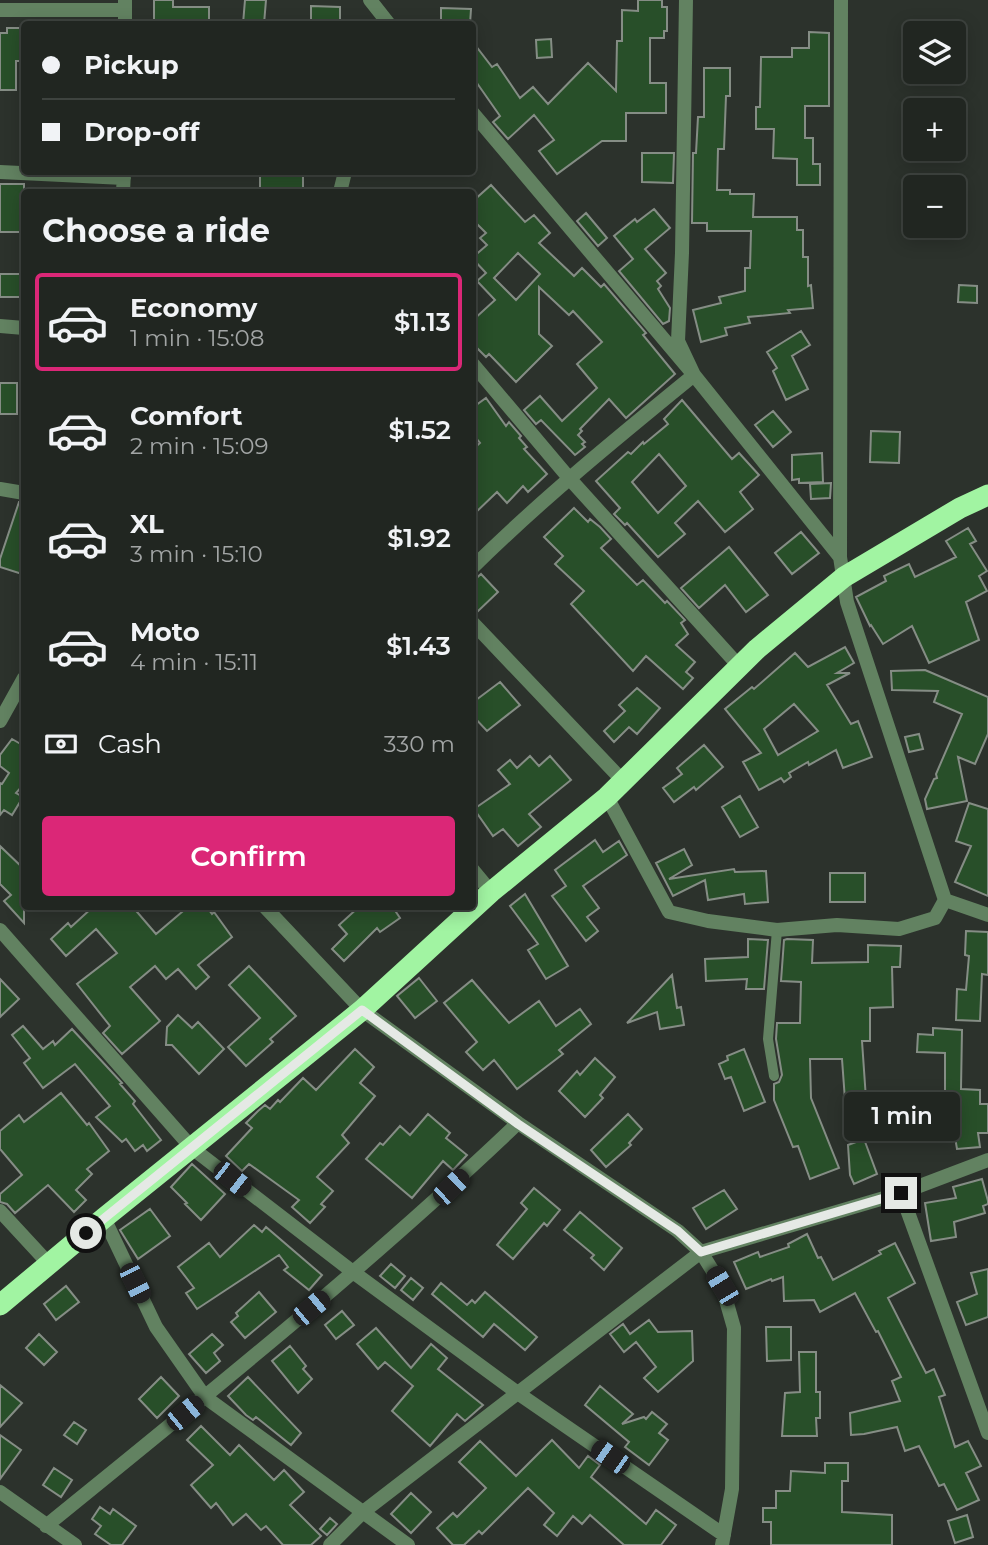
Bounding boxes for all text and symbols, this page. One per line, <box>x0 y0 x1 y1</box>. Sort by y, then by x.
map controls <box>903 21 966 238</box>
button: layers <box>903 21 966 84</box>
text: Pickup <box>84 49 179 81</box>
button: + <box>903 98 966 161</box>
text: Drop-off <box>84 116 199 148</box>
button: − <box>903 175 966 238</box>
text: Choose a ride <box>42 211 270 250</box>
icon: car <box>46 291 109 354</box>
text: Economy <box>130 292 257 324</box>
text: $1.13 <box>394 306 451 338</box>
text: 1 min · 15:08 <box>130 324 264 352</box>
icon: car <box>46 399 109 462</box>
text: Comfort <box>130 400 242 432</box>
text: $1.52 <box>388 414 451 446</box>
text: 2 min · 15:09 <box>130 432 269 460</box>
icon: car <box>46 507 109 570</box>
text: XL <box>130 508 164 540</box>
text: $1.92 <box>387 522 451 554</box>
text: 3 min · 15:10 <box>130 540 263 568</box>
icon: car <box>46 615 109 678</box>
text: Moto <box>130 616 200 648</box>
text: $1.43 <box>386 630 451 662</box>
text: 4 min · 15:11 <box>130 648 258 676</box>
icon: cash <box>42 725 80 763</box>
text: Cash <box>98 728 162 760</box>
text: 330 m <box>384 730 455 758</box>
button: Confirm <box>42 816 455 896</box>
callout: 1 min <box>843 1092 959 1140</box>
text: 1 min <box>871 1102 933 1130</box>
car <box>209 1158 256 1200</box>
car <box>429 1165 474 1209</box>
route end <box>885 1177 917 1209</box>
route start <box>70 1217 102 1249</box>
car <box>117 1260 154 1306</box>
car <box>703 1263 742 1309</box>
car <box>289 1286 334 1330</box>
car <box>163 1392 208 1434</box>
car <box>587 1436 634 1478</box>

